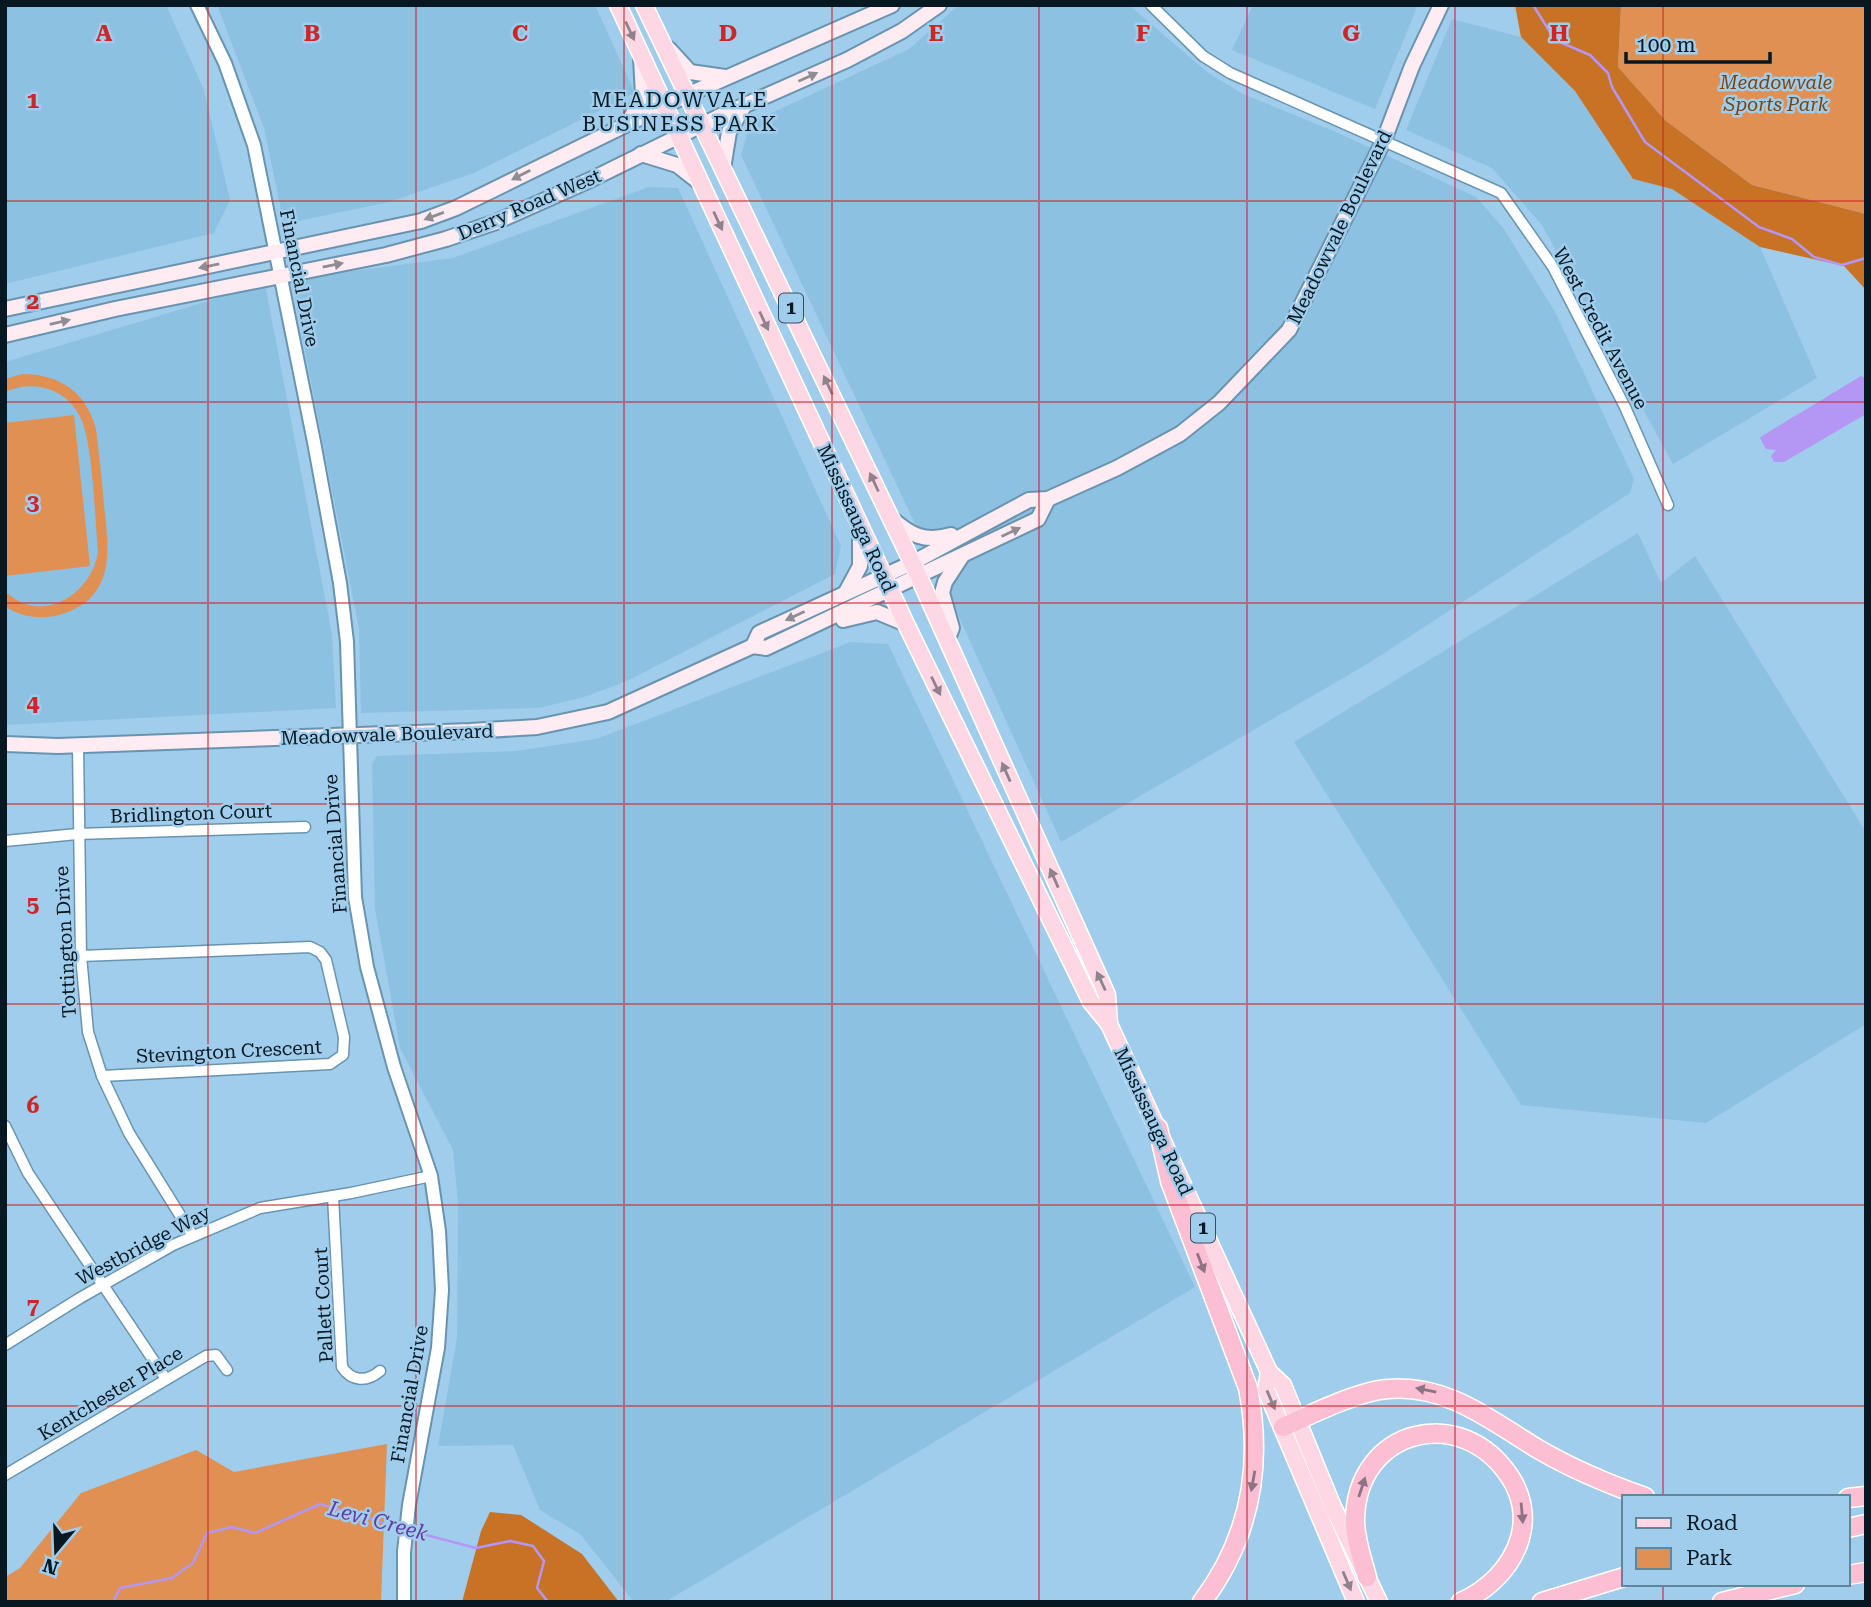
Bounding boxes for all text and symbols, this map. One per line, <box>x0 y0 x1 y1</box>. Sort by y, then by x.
text: A <box>96 20 113 47</box>
text: B <box>304 20 320 47</box>
text: C <box>512 20 528 47</box>
text: D <box>719 20 737 47</box>
text: E <box>929 20 943 47</box>
text: F <box>1136 20 1150 47</box>
text: G <box>1342 20 1360 47</box>
text: H <box>1550 20 1569 47</box>
one-way arrow <box>624 21 635 41</box>
scale bar <box>1626 21 1770 65</box>
text: 100 m <box>1636 33 1696 57</box>
one-way arrow <box>797 71 818 82</box>
park label: Meadowvale Sports Park <box>1719 71 1833 116</box>
text: 1 <box>27 87 40 114</box>
district label: MEADOWVALE BUSINESS PARK <box>582 88 778 136</box>
street label: Meadowvale Boulevard <box>1282 126 1397 328</box>
street label: Derry Road West <box>454 164 604 245</box>
one-way arrow <box>511 169 531 181</box>
street label: Financial Drive <box>275 207 324 349</box>
one-way arrow <box>424 211 445 222</box>
one-way arrow <box>712 211 724 231</box>
street label: West Credit Avenue <box>1548 243 1653 413</box>
one-way arrow <box>198 260 220 271</box>
one-way arrow <box>322 260 344 271</box>
text: 2 <box>27 288 39 315</box>
road number: 1 <box>779 294 803 322</box>
one-way arrow <box>758 311 770 331</box>
one-way arrow <box>49 316 71 327</box>
one-way arrow <box>822 375 834 395</box>
street label: Mississauga Road <box>812 441 901 596</box>
one-way arrow <box>868 472 879 492</box>
text: 3 <box>27 489 40 516</box>
one-way arrow <box>1000 526 1021 537</box>
one-way arrow <box>785 611 805 622</box>
one-way arrow <box>931 676 942 696</box>
text: 4 <box>27 690 40 717</box>
street label: Meadowvale Boulevard <box>280 719 494 750</box>
one-way arrow <box>1000 762 1012 782</box>
street label: Financial Drive <box>319 774 352 914</box>
street label: Bridlington Court <box>110 799 272 828</box>
street label: Tottington Drive <box>50 865 81 1019</box>
one-way arrow <box>1048 867 1059 888</box>
text: 5 <box>27 891 40 918</box>
one-way arrow <box>1095 970 1106 991</box>
street label: Stevington Crescent <box>136 1035 323 1068</box>
street label: Mississauga Road <box>1109 1044 1198 1199</box>
text: 6 <box>27 1092 40 1119</box>
street label: Westbridge Way <box>72 1200 215 1290</box>
road number: 1 <box>1191 1213 1215 1242</box>
street label: Pallett Court <box>309 1247 338 1363</box>
one-way arrow <box>1195 1252 1206 1273</box>
text: 7 <box>27 1293 40 1320</box>
street label: Financial Drive <box>386 1323 433 1465</box>
street label: Kentchester Place <box>34 1341 187 1446</box>
one-way arrow <box>1415 1385 1437 1396</box>
one-way arrow <box>1266 1390 1277 1411</box>
one-way arrow <box>1247 1470 1258 1492</box>
one-way arrow <box>1357 1476 1368 1497</box>
legend <box>1622 1495 1850 1586</box>
water label: Levi Creek <box>325 1496 431 1546</box>
one-way arrow <box>1517 1502 1528 1524</box>
text: Road <box>1686 1511 1738 1535</box>
north arrow <box>21 1516 91 1586</box>
text: Park <box>1686 1546 1732 1570</box>
text: N <box>40 1553 61 1580</box>
one-way arrow <box>1342 1571 1353 1592</box>

